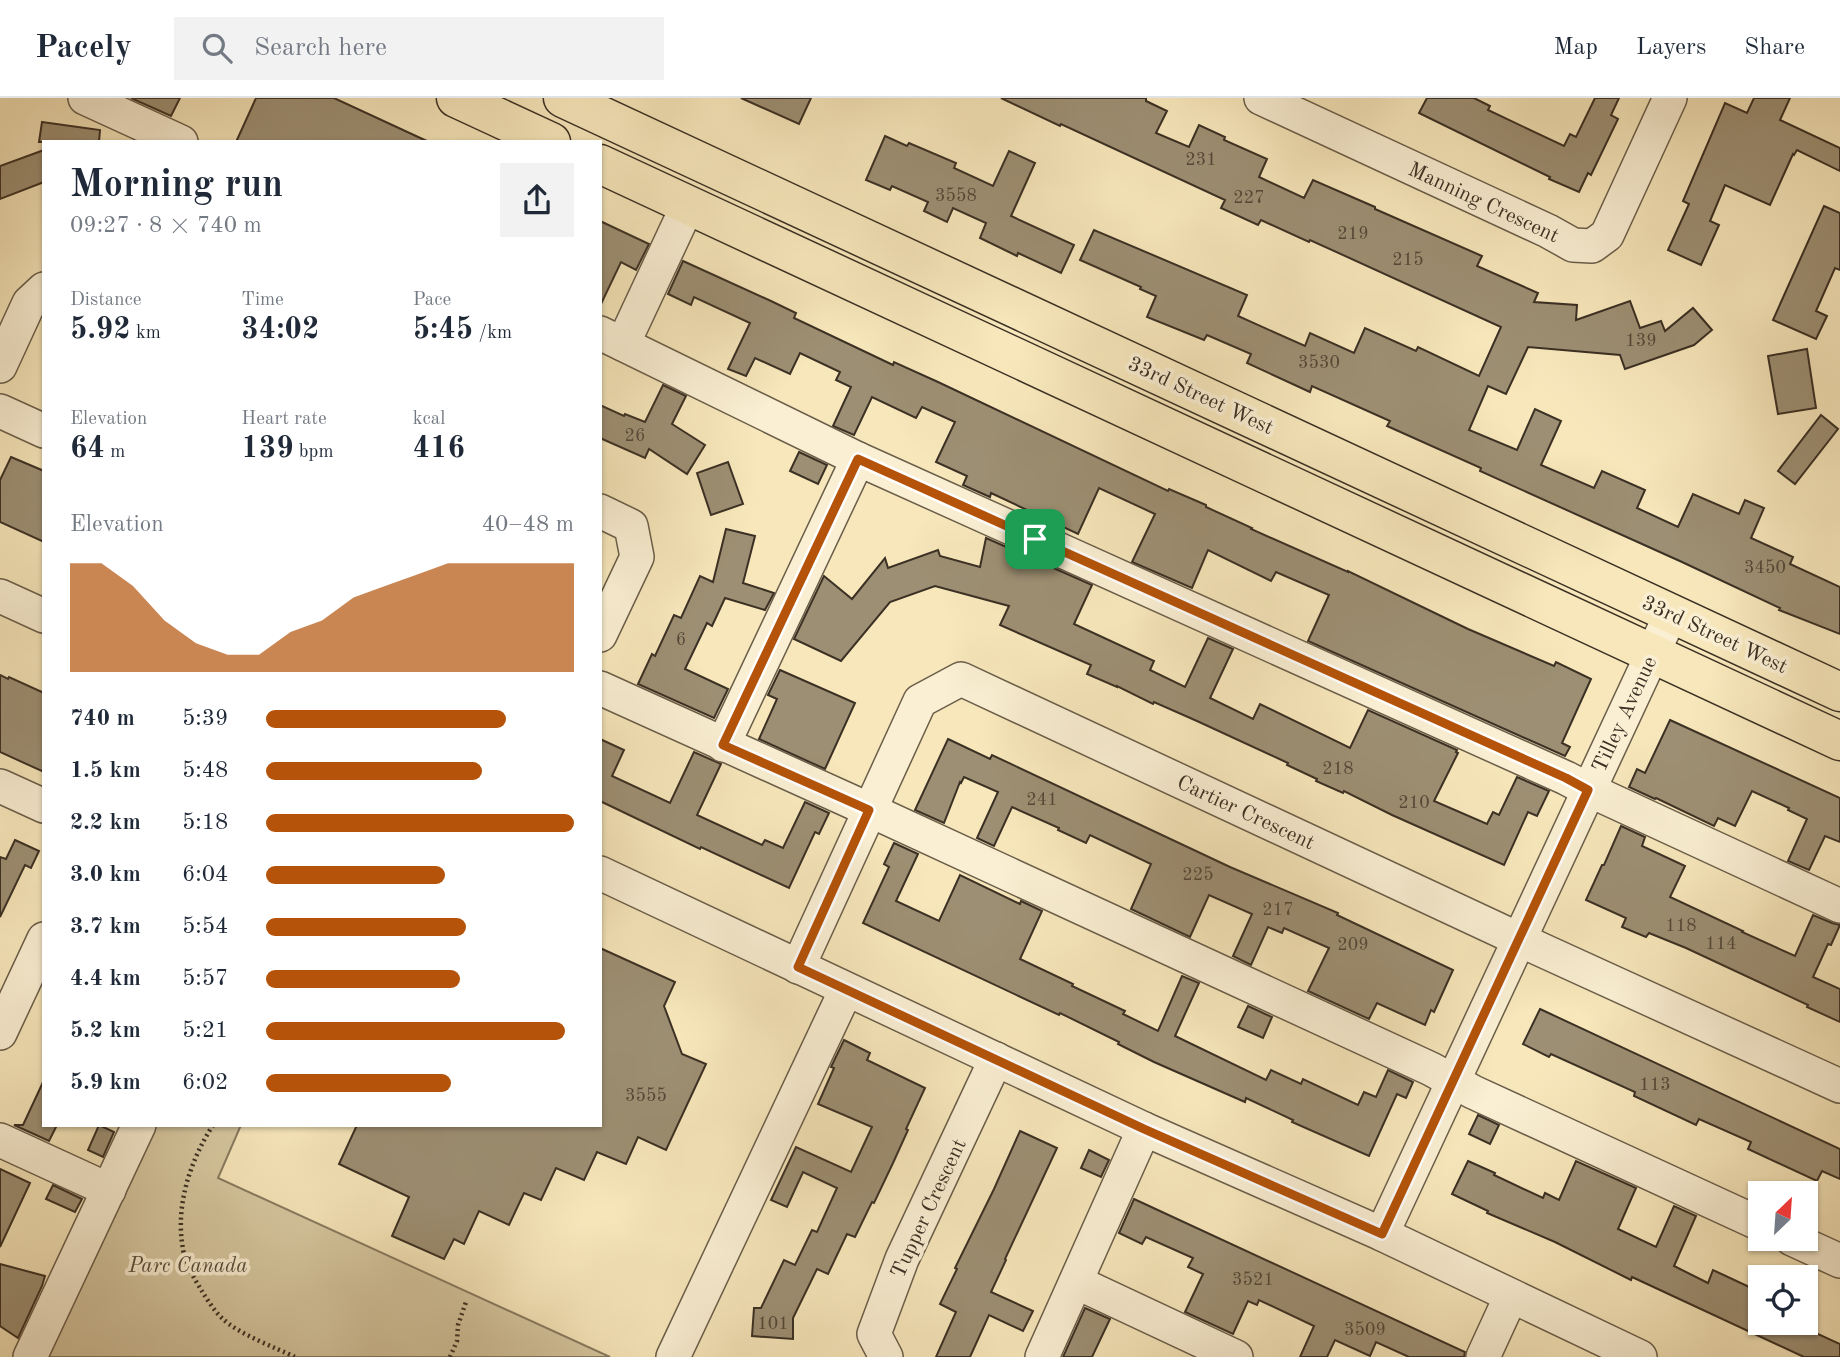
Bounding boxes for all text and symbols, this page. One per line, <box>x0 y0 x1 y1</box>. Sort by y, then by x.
search box <box>174 17 664 80</box>
icon: search <box>198 29 236 67</box>
text: Pacely <box>35 32 132 65</box>
text: Search here <box>254 35 387 61</box>
text: Map <box>1554 36 1598 60</box>
text: Layers <box>1636 36 1706 60</box>
text: Share <box>1744 36 1805 60</box>
house number: 231 <box>1185 151 1217 169</box>
street label: Manning Crescent <box>1405 159 1562 247</box>
button: share <box>500 163 574 237</box>
text: Morning run <box>70 167 283 205</box>
house number: 3558 <box>935 187 977 205</box>
house number: 227 <box>1233 189 1265 207</box>
text: 09:27 · 8 × 740 m <box>70 214 262 237</box>
house number: 219 <box>1337 225 1369 243</box>
house number: 215 <box>1392 251 1424 269</box>
text: Distance <box>70 291 142 310</box>
text: Time <box>241 291 284 310</box>
text: Pace <box>413 291 451 310</box>
text: 5.92 <box>70 315 131 345</box>
text: 34:02 <box>241 315 319 345</box>
text: 5:45 <box>413 315 473 345</box>
text: km <box>131 324 161 343</box>
text: /km <box>473 324 512 343</box>
house number: 139 <box>1625 332 1657 350</box>
street label: 33rd Street West <box>1124 353 1276 439</box>
house number: 3530 <box>1298 354 1340 372</box>
text: Elevation <box>70 410 147 429</box>
text: Heart rate <box>241 410 327 429</box>
text: kcal <box>413 410 445 429</box>
house number: 26 <box>625 427 645 445</box>
text: 64 <box>70 434 105 464</box>
text: 139 <box>241 434 294 464</box>
text: 416 <box>413 434 465 464</box>
text: m <box>105 443 125 462</box>
text: bpm <box>294 443 334 462</box>
pin <box>1005 509 1065 569</box>
text: Elevation <box>70 513 164 536</box>
text: 40–48 m <box>482 513 574 536</box>
icon: arrive <box>1016 520 1054 558</box>
house number: 3450 <box>1744 559 1786 577</box>
street label: 33rd Street West <box>1638 592 1790 678</box>
house number: 6 <box>676 631 686 649</box>
street label: Tilley Avenue <box>1589 653 1661 776</box>
text: 740 m <box>70 707 135 730</box>
text: 5:39 <box>182 707 228 730</box>
text: 1.5 km <box>70 759 141 782</box>
text: 5:48 <box>182 759 228 782</box>
house number: 218 <box>1322 760 1354 778</box>
street label: Cartier Crescent <box>1173 772 1317 854</box>
house number: 241 <box>1026 791 1058 809</box>
house number: 210 <box>1398 794 1430 812</box>
text: 2.2 km <box>70 811 141 834</box>
text: 5:18 <box>182 811 228 834</box>
text: 3.0 km <box>70 863 141 886</box>
text: 6:04 <box>182 863 228 886</box>
house number: 225 <box>1182 866 1214 884</box>
house number: 217 <box>1262 901 1294 919</box>
text: 3.7 km <box>70 915 141 938</box>
text: 5:54 <box>182 915 228 938</box>
house number: 118 <box>1665 917 1697 935</box>
house number: 114 <box>1705 935 1737 953</box>
house number: 209 <box>1337 936 1369 954</box>
text: 4.4 km <box>70 967 141 990</box>
text: 5:57 <box>182 967 228 990</box>
text: 5.2 km <box>70 1019 141 1042</box>
text: 5:21 <box>182 1019 228 1042</box>
text: 5.9 km <box>70 1071 141 1094</box>
text: 6:02 <box>182 1071 228 1094</box>
house number: 113 <box>1639 1076 1671 1094</box>
house number: 3555 <box>625 1087 667 1105</box>
street label: Tupper Crescent <box>888 1136 971 1282</box>
north arrow <box>1748 1181 1818 1251</box>
map controls <box>1748 1181 1818 1335</box>
park label: Parc Canada <box>128 1256 247 1277</box>
button: locate <box>1748 1265 1818 1335</box>
house number: 3521 <box>1232 1271 1274 1289</box>
house number: 101 <box>757 1315 789 1333</box>
house number: 3509 <box>1344 1321 1386 1339</box>

